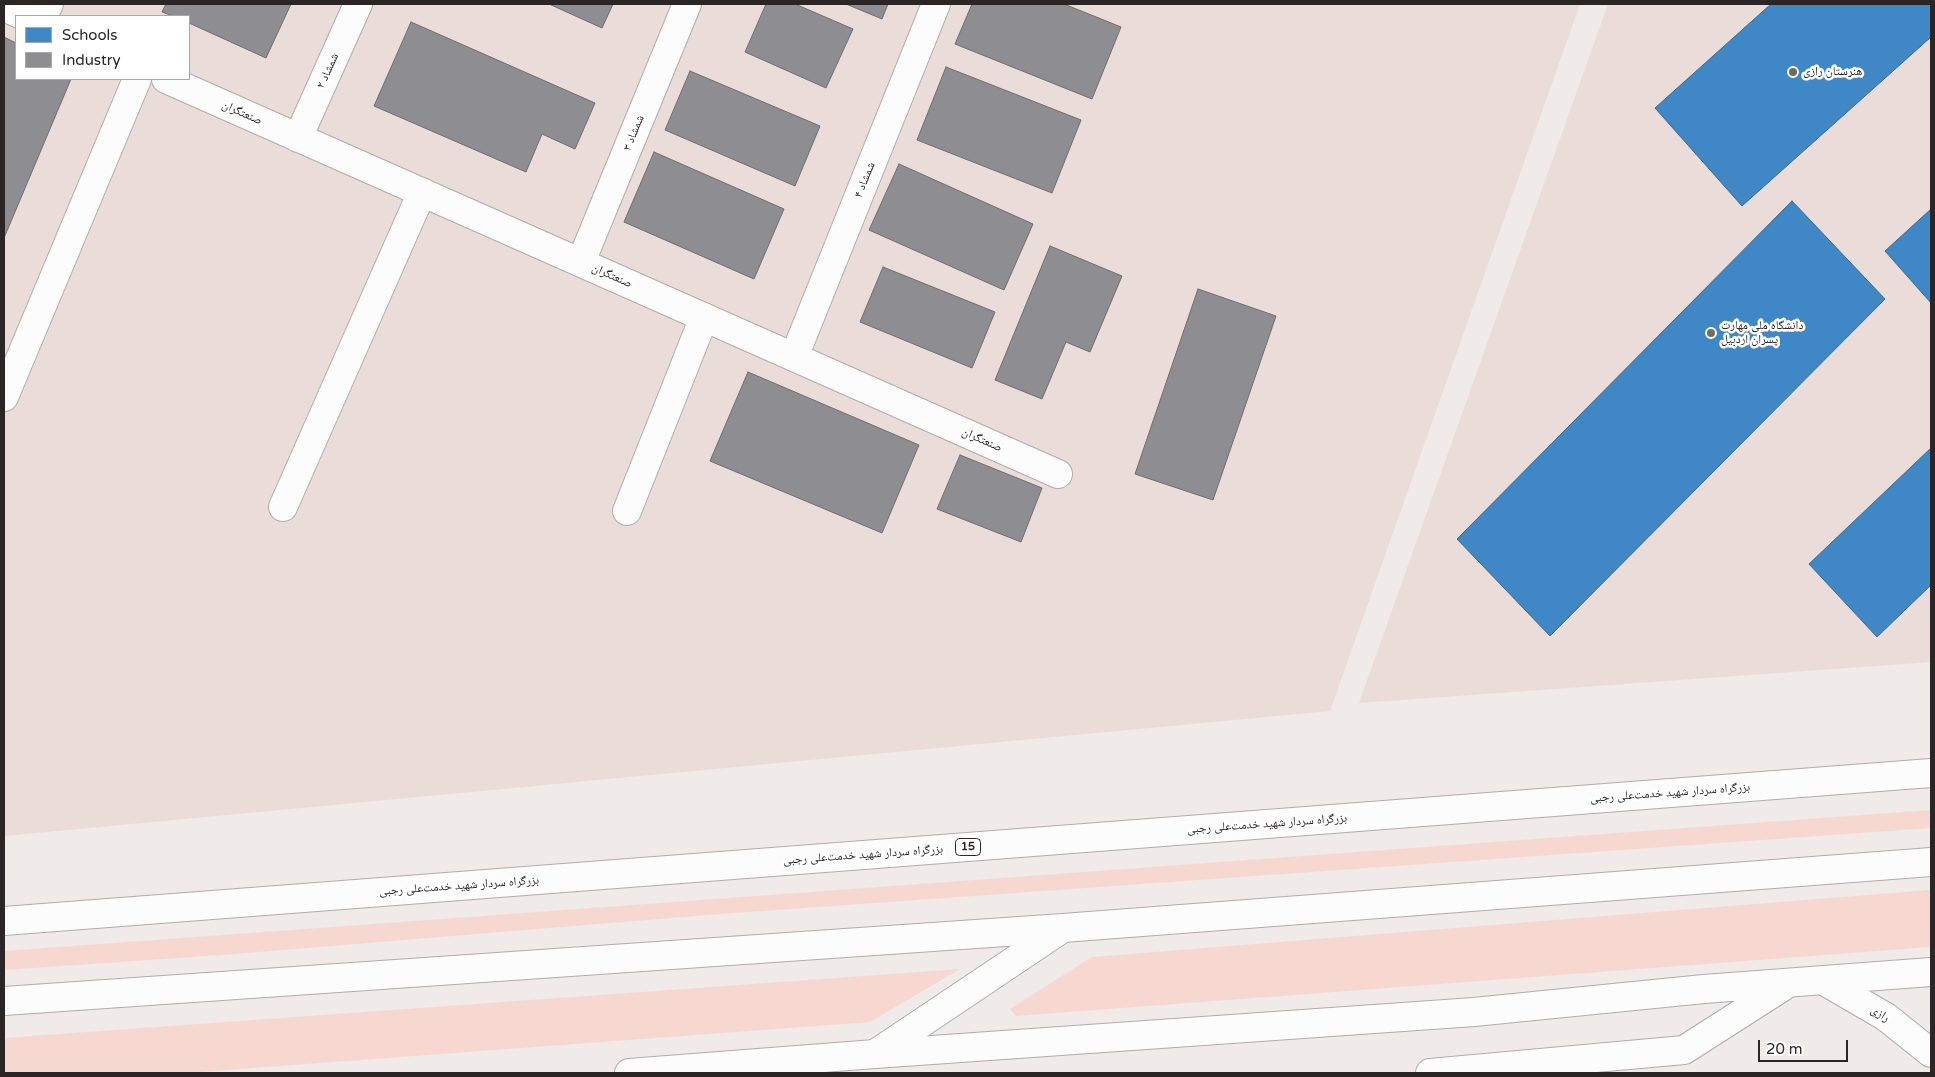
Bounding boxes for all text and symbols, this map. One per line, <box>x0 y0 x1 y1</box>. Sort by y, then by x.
legend <box>15 15 190 80</box>
text: Schools <box>62 26 118 44</box>
text: Industry <box>62 51 121 69</box>
street label: شمشاد ۲ <box>314 51 342 91</box>
place label: هنرستان رازی <box>1803 65 1862 79</box>
marker: هنرستان رازی <box>1787 66 1799 78</box>
street label: صنعتگران <box>220 98 264 128</box>
street label: شمشاد ۳ <box>620 113 648 153</box>
street label: شمشاد ۴ <box>851 160 879 200</box>
street label: صنعتگران <box>590 261 634 291</box>
place label: دانشگاه ملی مهارت پسران اردبیل <box>1721 319 1803 347</box>
marker: دانشگاه ملی مهارت پسران اردبیل <box>1705 327 1717 339</box>
street label: صنعتگران <box>960 425 1004 455</box>
street label: بزرگراه سردار شهید خدمت‌علی رجبی <box>1590 780 1750 806</box>
street label: بزرگراه سردار شهید خدمت‌علی رجبی <box>1187 811 1347 837</box>
road number: 15 <box>956 839 980 856</box>
street label: بزرگراه سردار شهید خدمت‌علی رجبی <box>783 842 943 868</box>
street label: بزرگراه سردار شهید خدمت‌علی رجبی <box>379 873 539 899</box>
street label: رازی <box>1868 1003 1892 1025</box>
scale bar <box>1760 1030 1850 1062</box>
text: 20 m <box>1766 1040 1803 1058</box>

